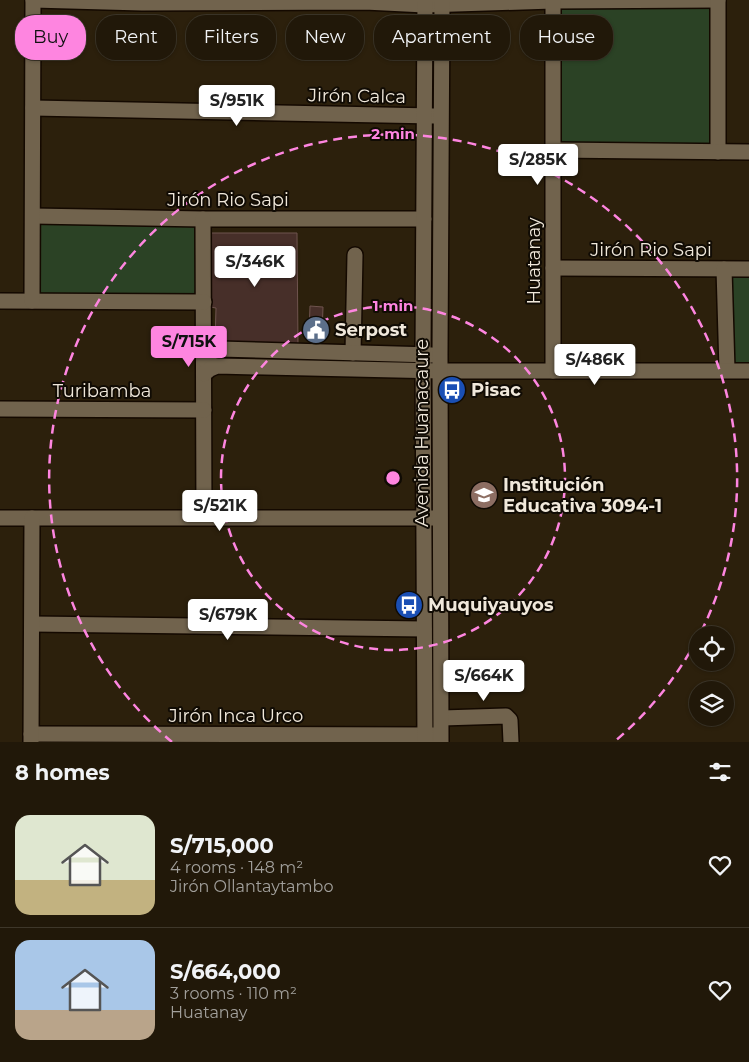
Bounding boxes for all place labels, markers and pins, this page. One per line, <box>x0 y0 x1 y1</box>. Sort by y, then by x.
pin: S/951K <box>196 84 278 127</box>
pin: S/285K <box>497 144 579 186</box>
pin: S/346K <box>214 246 296 288</box>
public building icon: Serpost <box>301 315 331 345</box>
place label: Serpost <box>335 319 407 341</box>
pin: S/715K <box>148 326 230 368</box>
pin: S/486K <box>554 344 636 386</box>
bus stop icon: Pisac <box>437 375 467 405</box>
place label: Pisac <box>471 379 521 401</box>
centre of rings <box>384 469 402 487</box>
place label: Institución Educativa 3094-1 <box>503 474 662 517</box>
school or university icon: Institución Educativa 3094-1 <box>469 480 499 510</box>
pin: S/521K <box>179 490 261 532</box>
bus stop icon: Muquiyauyos <box>394 590 424 620</box>
place label: Muquiyauyos <box>428 594 554 616</box>
pin: S/679K <box>187 598 269 641</box>
pin: S/664K <box>443 660 525 702</box>

